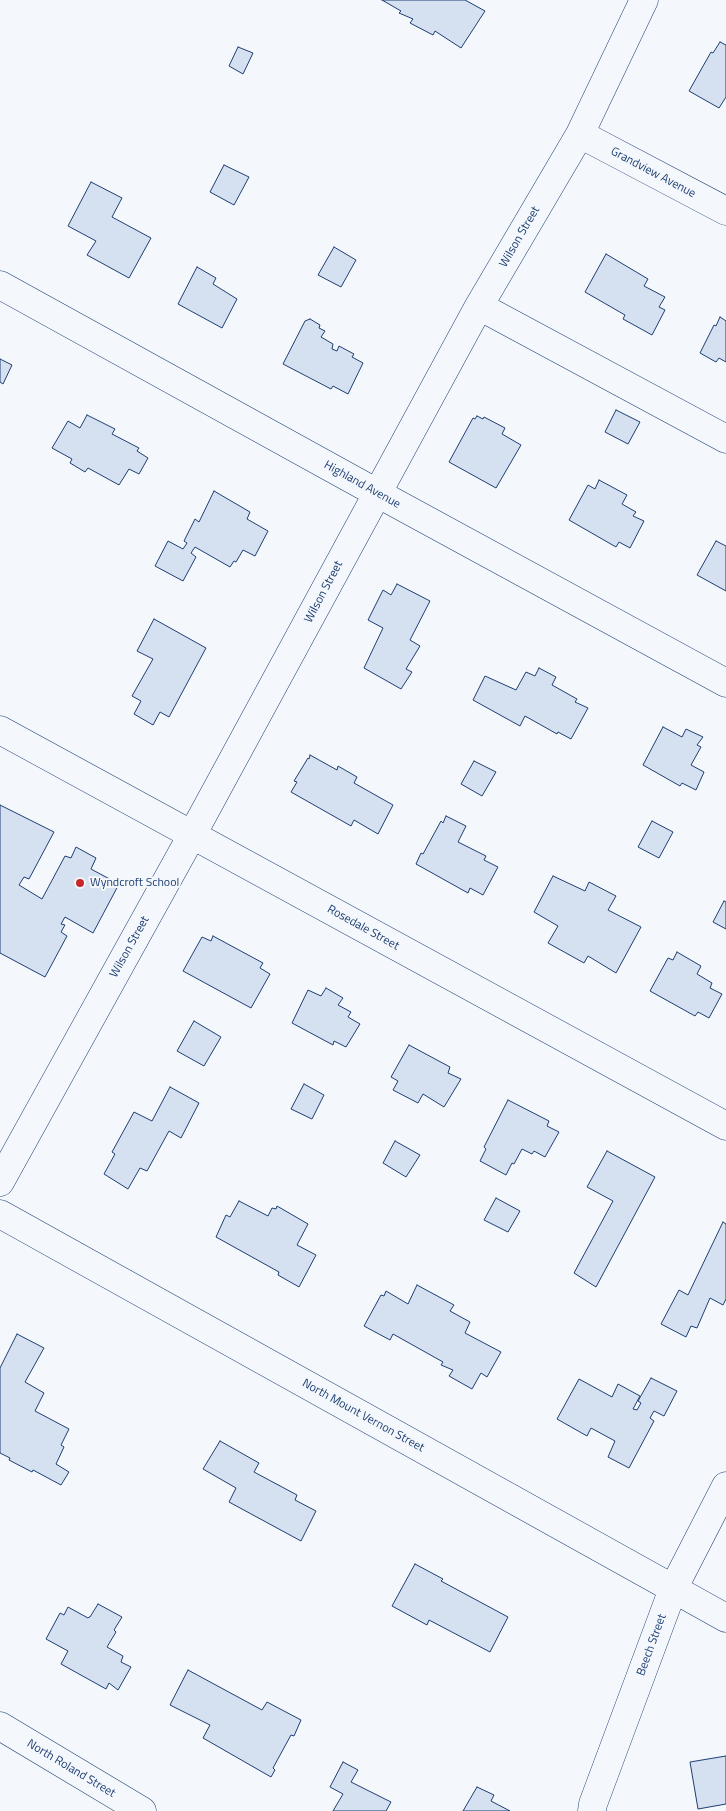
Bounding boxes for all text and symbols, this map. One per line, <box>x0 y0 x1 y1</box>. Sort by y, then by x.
street label: Grandview Avenue <box>608 145 698 201</box>
street label: Wilson Street <box>497 204 543 270</box>
street label: Highland Avenue <box>321 458 403 512</box>
street label: Wilson Street <box>302 559 346 625</box>
place label: Wyndcroft School <box>90 876 179 890</box>
marker: Wyndcroft School <box>74 877 86 889</box>
street label: Rosedale Street <box>325 902 401 954</box>
street label: Wilson Street <box>107 914 153 980</box>
street label: North Mount Vernon Street <box>299 1376 427 1456</box>
street label: Beech Street <box>634 1612 670 1678</box>
street label: North Roland Street <box>24 1737 118 1801</box>

